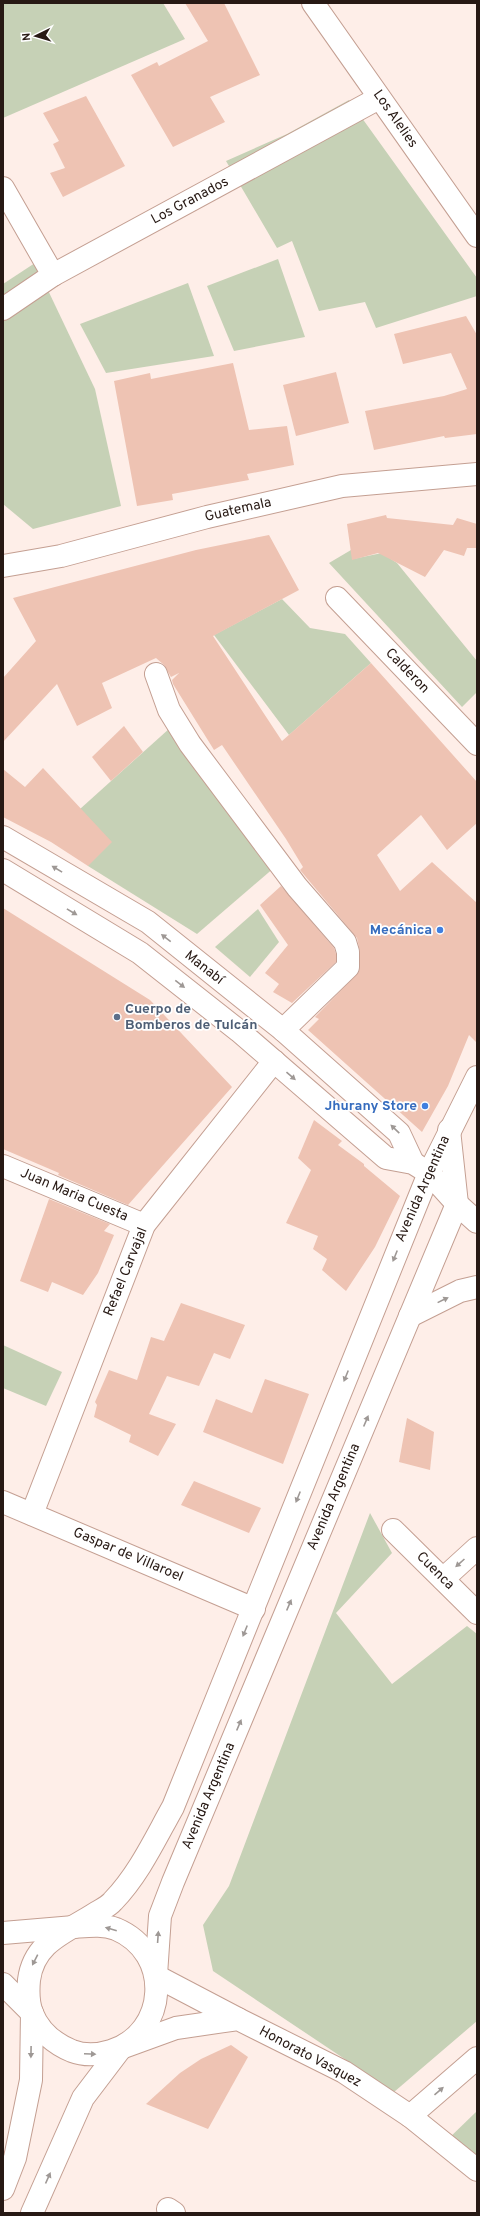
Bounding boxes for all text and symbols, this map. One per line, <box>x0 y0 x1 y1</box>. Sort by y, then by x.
north arrow <box>16 16 56 56</box>
text: N <box>20 32 34 41</box>
street label: Los Alelies <box>369 87 421 151</box>
street label: Los Granados <box>148 173 232 229</box>
street label: Guatemala <box>203 494 273 526</box>
street label: Calderon <box>381 645 433 697</box>
one-way arrow <box>51 865 63 872</box>
one-way arrow <box>66 908 78 915</box>
place label: Mecánica <box>370 922 432 939</box>
marker: Mecánica <box>435 925 445 935</box>
one-way arrow <box>160 934 171 943</box>
street label: Manabí <box>181 947 228 989</box>
one-way arrow <box>174 980 185 989</box>
place label: Cuerpo de Bomberos de Tulcán <box>125 1001 257 1034</box>
marker: Cuerpo de Bomberos de Tulcán <box>112 1012 122 1022</box>
one-way arrow <box>286 1071 296 1080</box>
place label: Jhurany Store <box>324 1098 417 1115</box>
marker: Jhurany Store <box>420 1101 430 1111</box>
one-way arrow <box>390 1124 400 1134</box>
street label: Avenida Argentina <box>392 1133 454 1245</box>
street label: Juan Maria Cuesta <box>18 1165 130 1225</box>
street label: Refael Carvajal <box>100 1225 152 1319</box>
one-way arrow <box>391 1250 398 1262</box>
one-way arrow <box>437 1297 449 1303</box>
one-way arrow <box>342 1371 348 1383</box>
one-way arrow <box>364 1414 370 1426</box>
street label: Avenida Argentina <box>304 1441 364 1553</box>
one-way arrow <box>294 1492 300 1504</box>
street label: Gaspar de Villaroel <box>70 1524 186 1586</box>
street label: Cuenca <box>412 1548 458 1594</box>
one-way arrow <box>455 1559 465 1568</box>
one-way arrow <box>286 1599 292 1611</box>
one-way arrow <box>241 1626 247 1638</box>
one-way arrow <box>236 1718 242 1730</box>
street label: Avenida Argentina <box>179 1740 239 1852</box>
one-way arrow <box>105 1925 118 1931</box>
one-way arrow <box>155 1931 162 1943</box>
one-way arrow <box>32 1955 39 1966</box>
street label: Honorato Vasquez <box>256 2023 364 2091</box>
one-way arrow <box>28 2046 34 2059</box>
one-way arrow <box>84 2051 97 2057</box>
one-way arrow <box>434 2086 444 2095</box>
one-way arrow <box>45 2172 51 2183</box>

